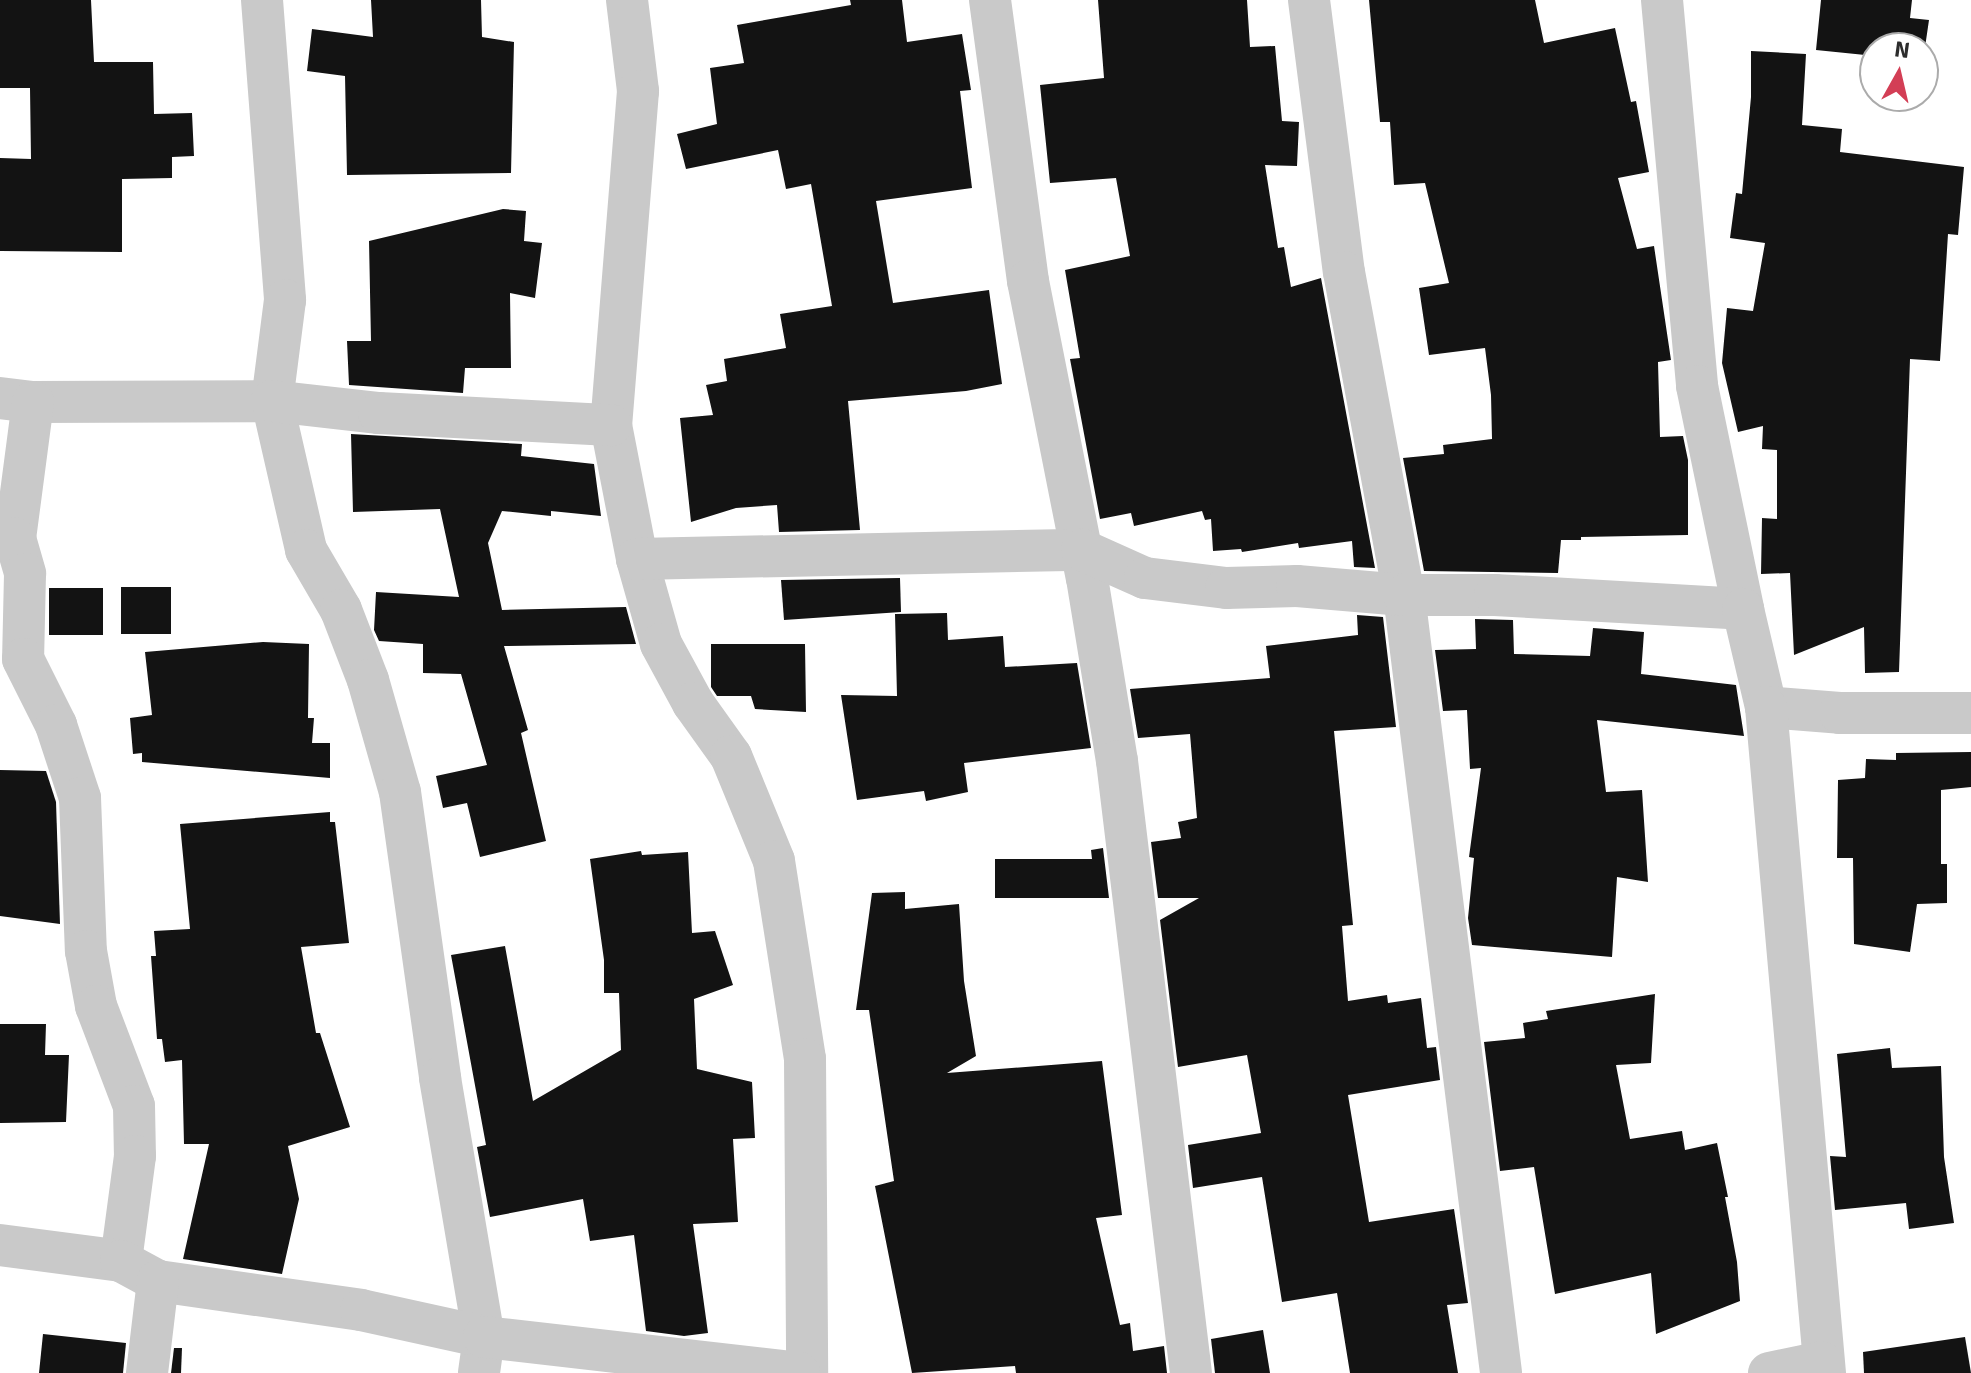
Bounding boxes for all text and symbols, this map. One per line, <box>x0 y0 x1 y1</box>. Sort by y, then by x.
north arrow <box>1859 32 1939 112</box>
text: N <box>1893 35 1912 64</box>

